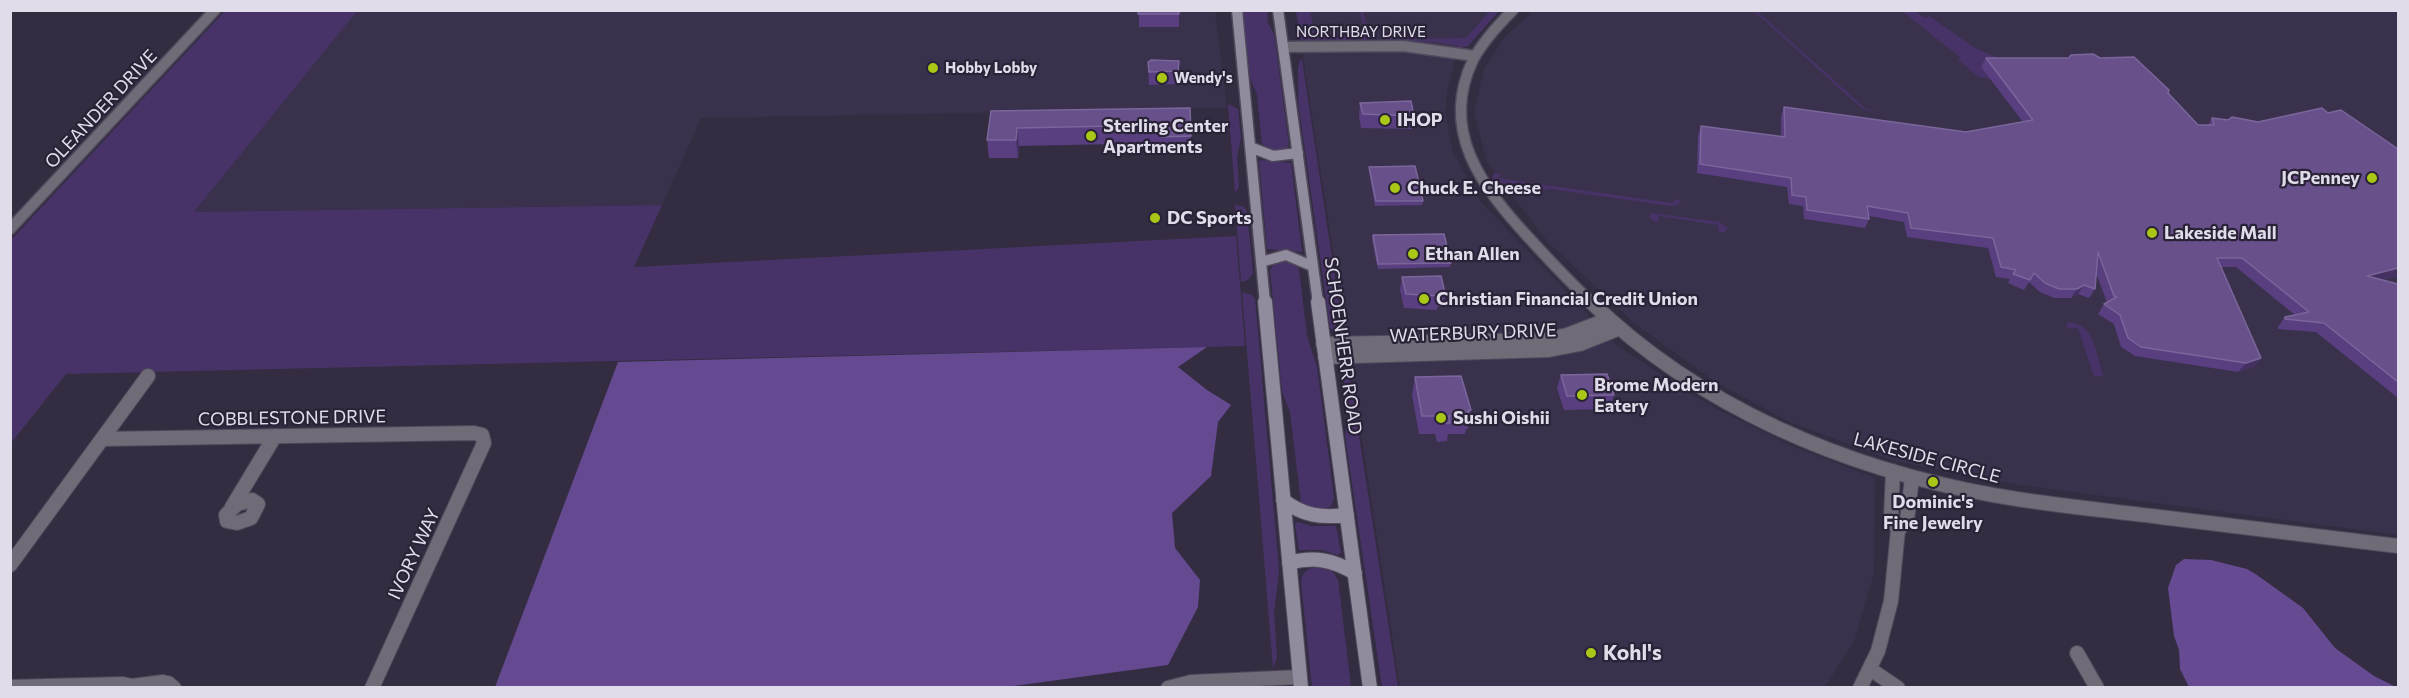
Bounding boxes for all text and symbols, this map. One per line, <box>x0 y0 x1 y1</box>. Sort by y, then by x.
street label: NORTHBAY DRIVE <box>1296 23 1426 41</box>
street label: OLEANDER DRIVE <box>40 45 162 173</box>
place label: Hobby Lobby <box>945 59 1037 77</box>
marker: Hobby Lobby <box>926 61 940 75</box>
place label: Wendy's <box>1174 69 1233 87</box>
marker: Wendy's <box>1155 71 1169 85</box>
place label: IHOP <box>1397 109 1442 131</box>
marker: IHOP <box>1378 113 1392 127</box>
place label: Sterling Center Apartments <box>1103 115 1228 158</box>
marker: Sterling Center Apartments <box>1084 129 1098 143</box>
place label: JCPenney <box>2281 167 2360 189</box>
marker: JCPenney <box>2365 171 2379 185</box>
place label: Chuck E. Cheese <box>1407 177 1541 199</box>
marker: Chuck E. Cheese <box>1388 181 1402 195</box>
place label: DC Sports <box>1167 207 1252 229</box>
marker: DC Sports <box>1148 211 1162 225</box>
place label: Lakeside Mall <box>2164 222 2277 244</box>
marker: Lakeside Mall <box>2145 226 2159 240</box>
place label: Ethan Allen <box>1425 243 1520 265</box>
marker: Ethan Allen <box>1406 247 1420 261</box>
street label: SCHOENHERR ROAD <box>1320 256 1366 436</box>
place label: Christian Financial Credit Union <box>1436 288 1698 310</box>
marker: Christian Financial Credit Union <box>1417 292 1431 306</box>
street label: WATERBURY DRIVE <box>1389 319 1557 347</box>
place label: Brome Modern Eatery <box>1594 374 1718 416</box>
marker: Brome Modern Eatery <box>1575 388 1589 402</box>
street label: COBBLESTONE DRIVE <box>198 406 386 430</box>
place label: Sushi Oishii <box>1453 407 1550 429</box>
marker: Sushi Oishii <box>1434 411 1448 425</box>
street label: LAKESIDE CIRCLE <box>1851 428 2003 488</box>
marker: Dominic's Fine Jewelry <box>1926 475 1940 489</box>
place label: Dominic's Fine Jewelry <box>1883 491 1983 534</box>
street label: IVORY WAY <box>383 505 445 603</box>
place label: Kohl's <box>1603 640 1662 666</box>
marker: Kohl's <box>1584 646 1598 660</box>

